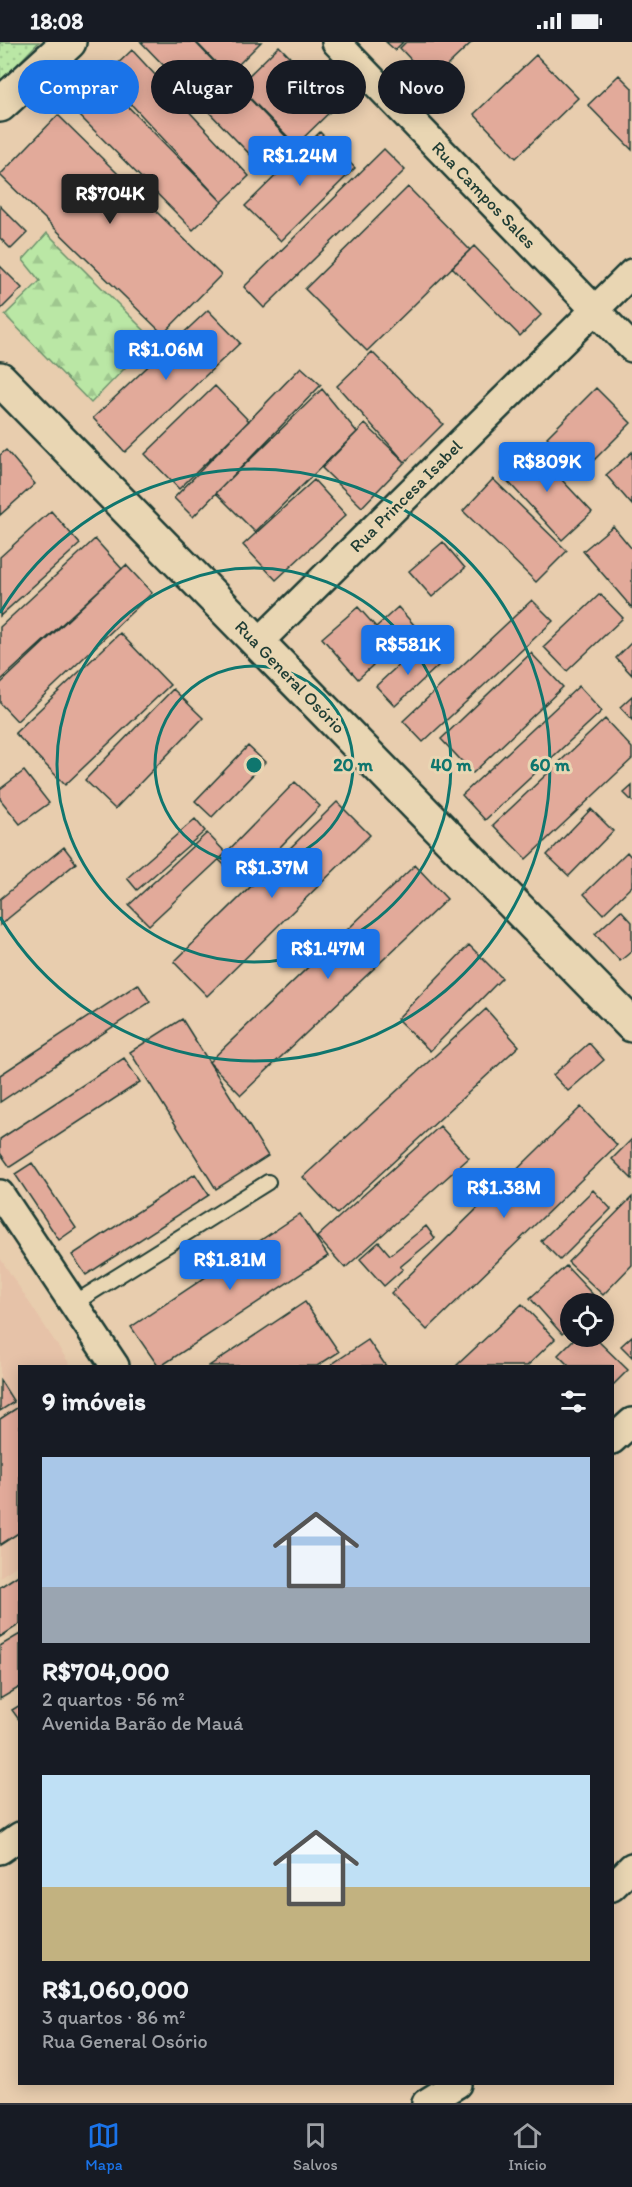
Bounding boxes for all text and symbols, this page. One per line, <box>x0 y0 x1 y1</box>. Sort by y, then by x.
text: 18:08 <box>30 8 83 35</box>
chip: Comprar <box>18 60 139 114</box>
chip: Alugar <box>151 60 254 114</box>
chip: Filtros <box>266 60 366 114</box>
chip: Novo <box>378 60 465 114</box>
pin: R$1.24M <box>245 136 355 187</box>
street label: Rua Campos Sales <box>427 137 541 253</box>
text: R$1.24M <box>262 143 338 167</box>
pin: R$704K <box>61 174 159 225</box>
text: R$704K <box>76 181 145 205</box>
pin: R$1.06M <box>111 330 221 381</box>
text: R$1.06M <box>128 337 204 361</box>
street label: Rua Princesa Isabel <box>345 435 467 557</box>
pin: R$809K <box>498 442 596 493</box>
text: R$809K <box>513 449 581 473</box>
street label: Rua General Osório <box>230 616 350 738</box>
pin: R$581K <box>359 625 457 676</box>
text: R$581K <box>375 632 441 656</box>
text: 20 m <box>333 754 374 776</box>
text: 40 m <box>430 754 472 776</box>
text: 60 m <box>530 754 571 776</box>
centre of rings <box>244 755 264 775</box>
pin: R$1.37M <box>217 848 327 899</box>
text: R$1.37M <box>235 855 309 879</box>
pin: R$1.47M <box>273 929 383 980</box>
text: R$1.47M <box>291 936 365 960</box>
pin: R$1.38M <box>449 1168 559 1219</box>
text: R$1.38M <box>467 1175 541 1199</box>
pin: R$1.81M <box>175 1240 285 1291</box>
text: R$1.81M <box>194 1247 266 1271</box>
map controls <box>560 1293 614 1347</box>
button: locate <box>560 1293 614 1347</box>
text: 9 imóveis <box>42 1385 146 1417</box>
icon: filters <box>557 1385 590 1418</box>
icon: home <box>262 1496 370 1604</box>
text: R$704,000 <box>42 1655 170 1687</box>
text: 2 quartos · 56 m² <box>42 1687 185 1711</box>
text: Avenida Barão de Mauá <box>42 1711 244 1735</box>
icon: home <box>262 1814 370 1922</box>
text: R$1,060,000 <box>42 1973 189 2005</box>
text: 3 quartos · 86 m² <box>42 2005 186 2029</box>
text: Rua General Osório <box>42 2029 208 2053</box>
tab: Mapa <box>85 2119 123 2174</box>
tab: Salvos <box>293 2119 338 2174</box>
tab: Início <box>508 2119 547 2174</box>

